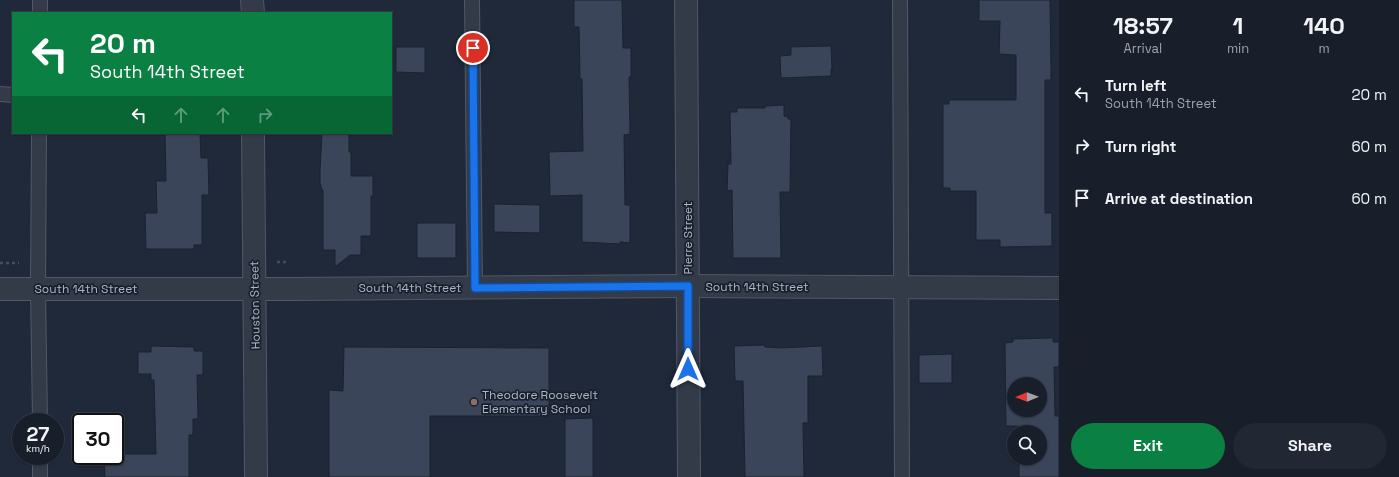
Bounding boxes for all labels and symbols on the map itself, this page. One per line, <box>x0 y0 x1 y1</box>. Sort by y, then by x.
pin <box>456 31 490 65</box>
street label: Pierre Street <box>680 202 696 274</box>
street label: Houston Street <box>246 261 264 349</box>
street label: South 14th Street <box>705 279 809 295</box>
street label: South 14th Street <box>358 280 462 296</box>
street label: South 14th Street <box>34 281 138 297</box>
position arrow <box>667 348 709 390</box>
north arrow <box>1007 377 1047 417</box>
place label: Theodore Roosevelt Elementary School <box>482 387 598 417</box>
marker: Theodore Roosevelt Elementary School <box>469 397 479 407</box>
speed limit sign: 30 <box>72 413 124 465</box>

